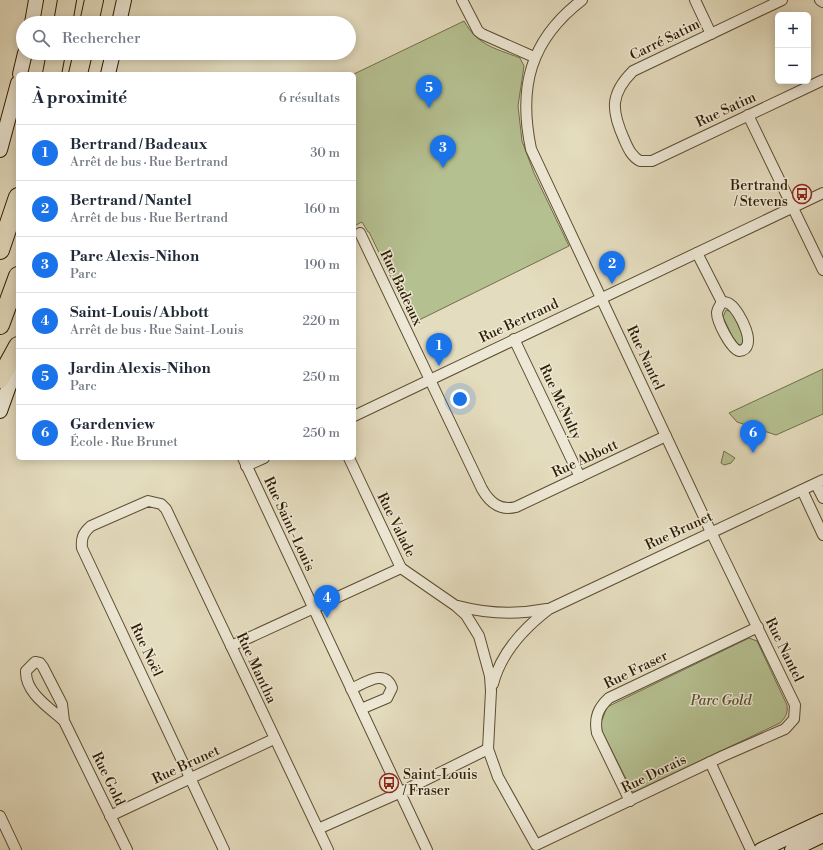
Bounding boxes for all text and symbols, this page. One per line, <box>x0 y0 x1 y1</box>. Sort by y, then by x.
map controls <box>775 12 811 84</box>
button: + <box>775 12 811 48</box>
street label: Carré Satim <box>627 15 703 65</box>
search box <box>16 16 356 60</box>
icon: search <box>30 27 52 49</box>
text: Rechercher <box>62 29 141 48</box>
button: − <box>775 48 811 84</box>
pin: 5 <box>416 75 442 108</box>
text: À proximité <box>32 87 127 109</box>
street label: Rue Satim <box>693 88 759 132</box>
text: 6 résultats <box>279 90 340 106</box>
text: Bertrand / Badeaux <box>70 135 207 154</box>
pin: 3 <box>430 135 456 168</box>
text: 1 <box>42 145 48 161</box>
text: 30 m <box>310 145 340 161</box>
text: Arrêt de bus · Rue Bertrand <box>70 154 228 170</box>
place label: Bertrand / Stevens <box>729 177 788 211</box>
bus stop icon: Bertrand / Stevens <box>791 183 813 205</box>
text: Bertrand / Nantel <box>70 191 192 210</box>
text: 2 <box>41 201 49 217</box>
text: 160 m <box>304 201 340 217</box>
text: Arrêt de bus · Rue Bertrand <box>70 210 228 226</box>
text: Parc Alexis-Nihon <box>70 247 199 266</box>
street label: Rue Badeaux <box>376 247 427 330</box>
pin: 2 <box>599 251 625 284</box>
text: 3 <box>41 257 49 273</box>
text: 190 m <box>304 257 340 273</box>
text: Parc <box>70 266 97 282</box>
street label: Rue Bertrand <box>477 295 561 347</box>
text: Saint-Louis / Abbott <box>70 303 209 322</box>
text: 4 <box>41 313 49 329</box>
text: 220 m <box>302 313 340 329</box>
text: Arrêt de bus · Rue Saint-Louis <box>70 322 244 338</box>
street label: Rue Nantel <box>622 323 668 393</box>
pin: 1 <box>426 333 452 366</box>
text: Jardin Alexis-Nihon <box>70 359 211 378</box>
street label: Rue McNulty <box>535 361 585 443</box>
text: 5 <box>41 369 49 385</box>
text: 250 m <box>303 369 340 385</box>
text: Parc <box>70 378 97 394</box>
your location <box>450 389 470 409</box>
text: Gardenview <box>70 415 155 434</box>
pin: 6 <box>740 420 766 453</box>
text: 6 <box>41 425 49 441</box>
text: 250 m <box>303 425 340 441</box>
text: École · Rue Brunet <box>70 434 178 450</box>
street label: Rue Abbott <box>549 436 621 482</box>
street label: Rue Saint-Louis <box>259 474 319 574</box>
street label: Rue Valade <box>373 490 419 560</box>
street label: Rue Brunet <box>642 508 716 554</box>
pin: 4 <box>314 585 340 618</box>
street label: Rue Nantel <box>761 615 807 685</box>
street label: Rue Noël <box>126 620 166 680</box>
street label: Rue Mantha <box>232 630 281 707</box>
street label: Rue Fraser <box>601 647 671 693</box>
park label: Parc Gold <box>690 692 753 710</box>
street label: Rue Brunet <box>149 742 223 788</box>
street label: Rue Gold <box>87 749 129 809</box>
street label: Rue Dorais <box>619 751 689 797</box>
place label: Saint-Louis / Fraser <box>402 766 477 800</box>
bus stop icon: Saint-Louis / Fraser <box>378 772 400 794</box>

